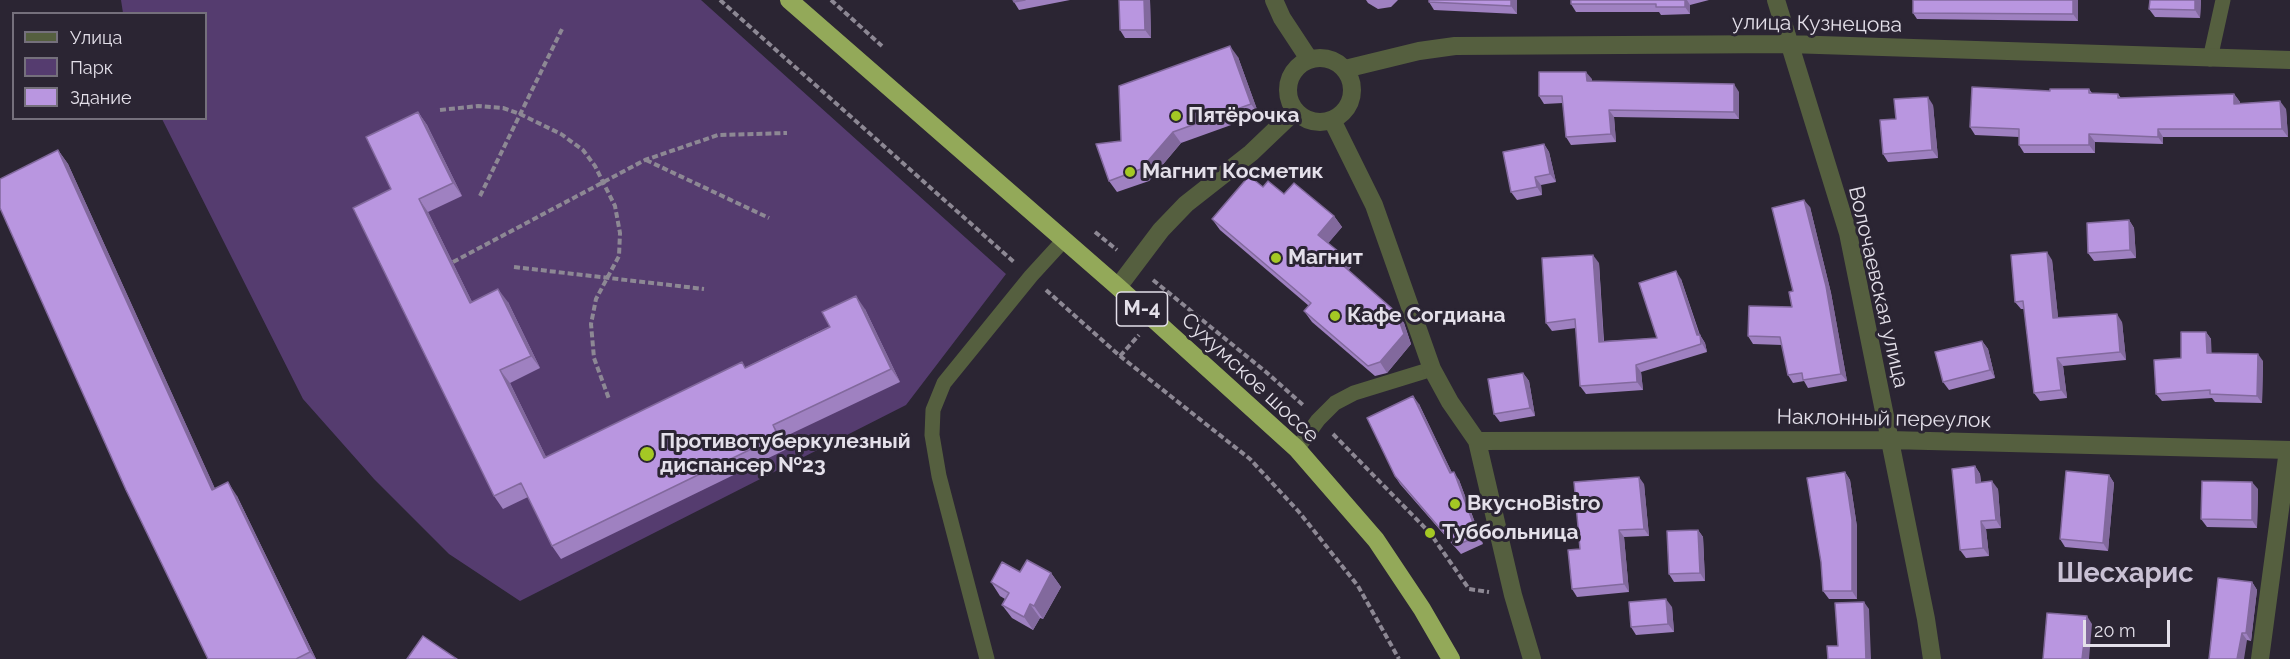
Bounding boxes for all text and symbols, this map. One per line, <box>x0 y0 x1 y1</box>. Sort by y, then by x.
street label: улица Кузнецова <box>1732 10 1902 38</box>
legend <box>12 12 207 120</box>
text: Улица <box>70 27 122 48</box>
text: Парк <box>70 57 113 78</box>
text: Здание <box>70 87 132 108</box>
place label: Пятёрочка <box>1188 103 1300 129</box>
marker: Пятёрочка <box>1169 109 1183 123</box>
place label: Магнит Косметик <box>1142 159 1323 185</box>
marker: Магнит Косметик <box>1123 165 1137 179</box>
street label: Волочаевская улица <box>1843 184 1913 390</box>
place label: Магнит <box>1288 245 1363 271</box>
marker: Магнит <box>1269 251 1283 265</box>
road number: М-4 <box>1116 292 1168 326</box>
place label: Кафе Согдиана <box>1347 303 1506 329</box>
street label: Сухумское шоссе <box>1176 308 1324 448</box>
marker: Кафе Согдиана <box>1328 309 1342 323</box>
street label: Наклонный переулок <box>1776 405 1992 433</box>
place label: Противотуберкулезный диспансер №23 <box>660 429 911 479</box>
marker: Противотуберкулезный диспансер №23 <box>638 445 656 463</box>
place label: ВкусноBistro <box>1467 491 1600 517</box>
marker: ВкусноBistro <box>1448 497 1462 511</box>
place label: Туббольница <box>1442 520 1578 546</box>
marker: Туббольница <box>1423 526 1437 540</box>
district label: Шесхарис <box>2057 558 2193 590</box>
scale bar <box>2086 608 2173 646</box>
text: 20 m <box>2094 620 2136 641</box>

